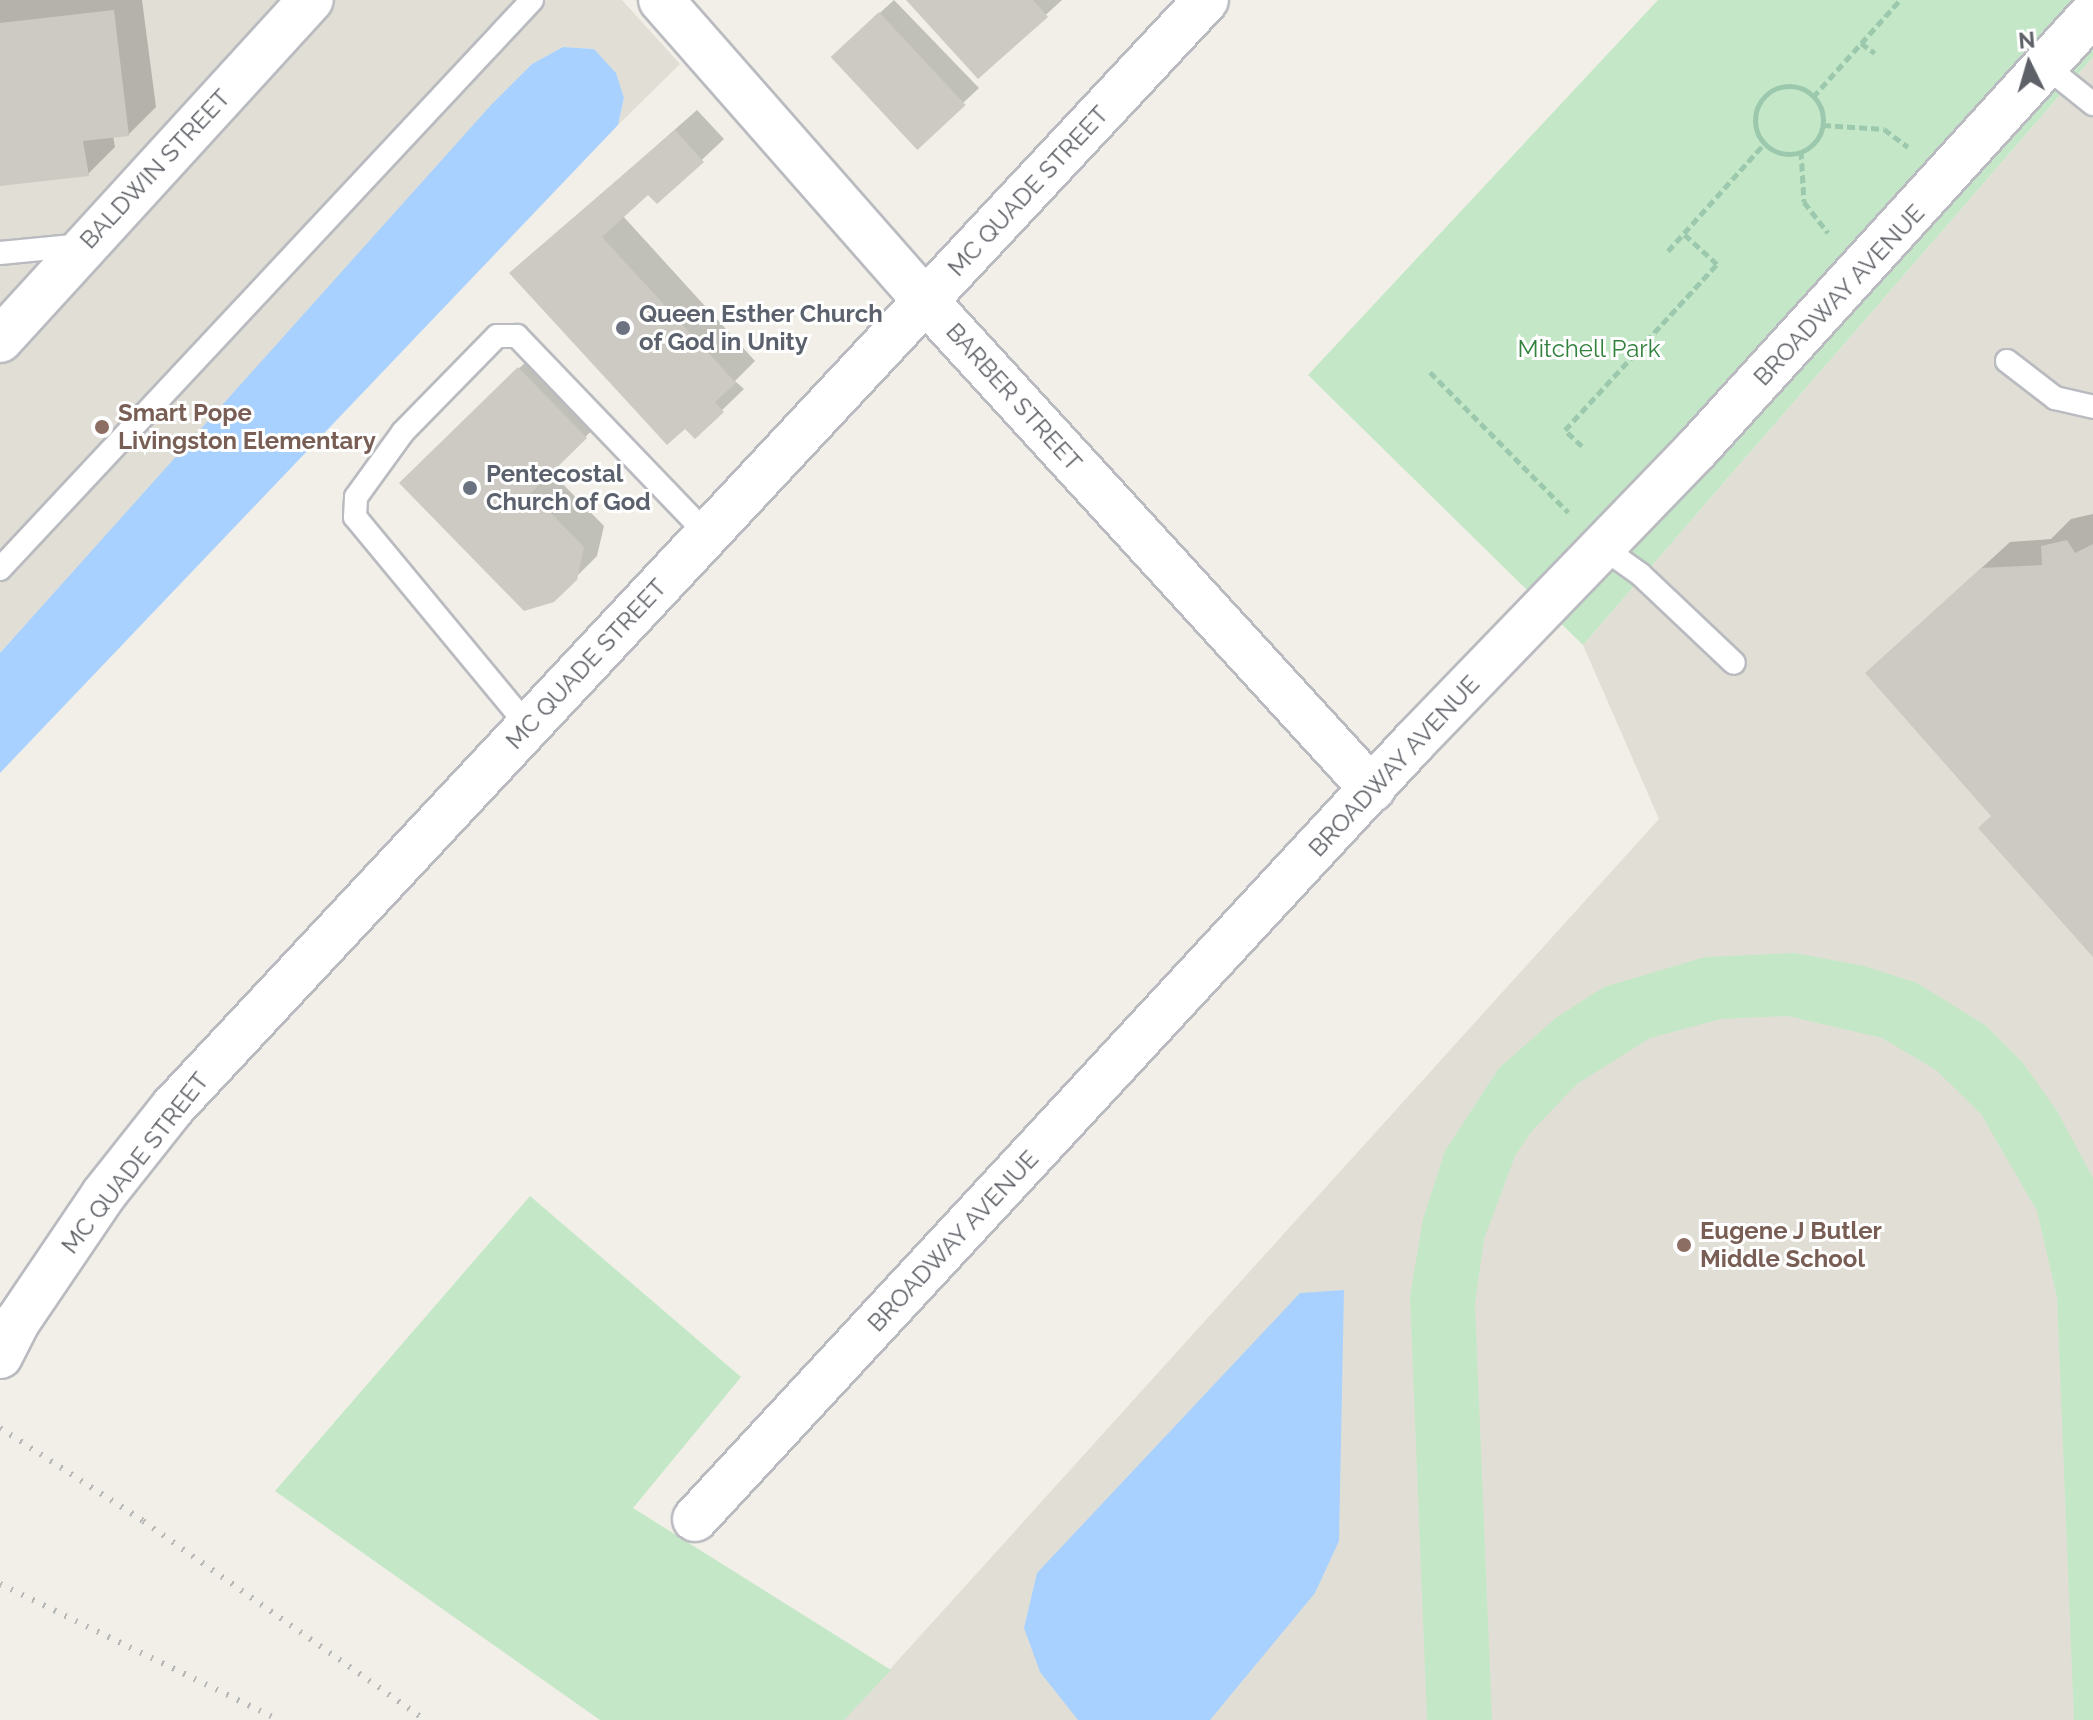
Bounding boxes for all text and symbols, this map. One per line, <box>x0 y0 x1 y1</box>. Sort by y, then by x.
north arrow <box>1989 24 2069 104</box>
text: N <box>2017 26 2036 54</box>
street label: BALDWIN STREET <box>74 84 236 254</box>
street label: MC QUADE STREET <box>942 100 1114 282</box>
street label: BROADWAY AVENUE <box>1747 198 1931 392</box>
place label: Queen Esther Church of God in Unity <box>639 300 883 356</box>
street label: BARBER STREET <box>940 317 1088 477</box>
marker: Queen Esther Church of God in Unity <box>614 319 632 337</box>
park label: Mitchell Park <box>1517 335 1661 363</box>
place label: Smart Pope Livingston Elementary <box>118 399 376 455</box>
marker: Smart Pope Livingston Elementary <box>93 418 111 436</box>
place label: Pentecostal Church of God <box>486 460 651 516</box>
marker: Pentecostal Church of God <box>461 479 479 497</box>
street label: MC QUADE STREET <box>500 573 672 755</box>
street label: BROADWAY AVENUE <box>1302 669 1486 863</box>
street label: MC QUADE STREET <box>55 1067 215 1259</box>
street label: BROADWAY AVENUE <box>861 1144 1045 1338</box>
place label: Eugene J Butler Middle School <box>1700 1217 1882 1273</box>
marker: Eugene J Butler Middle School <box>1675 1236 1693 1254</box>

